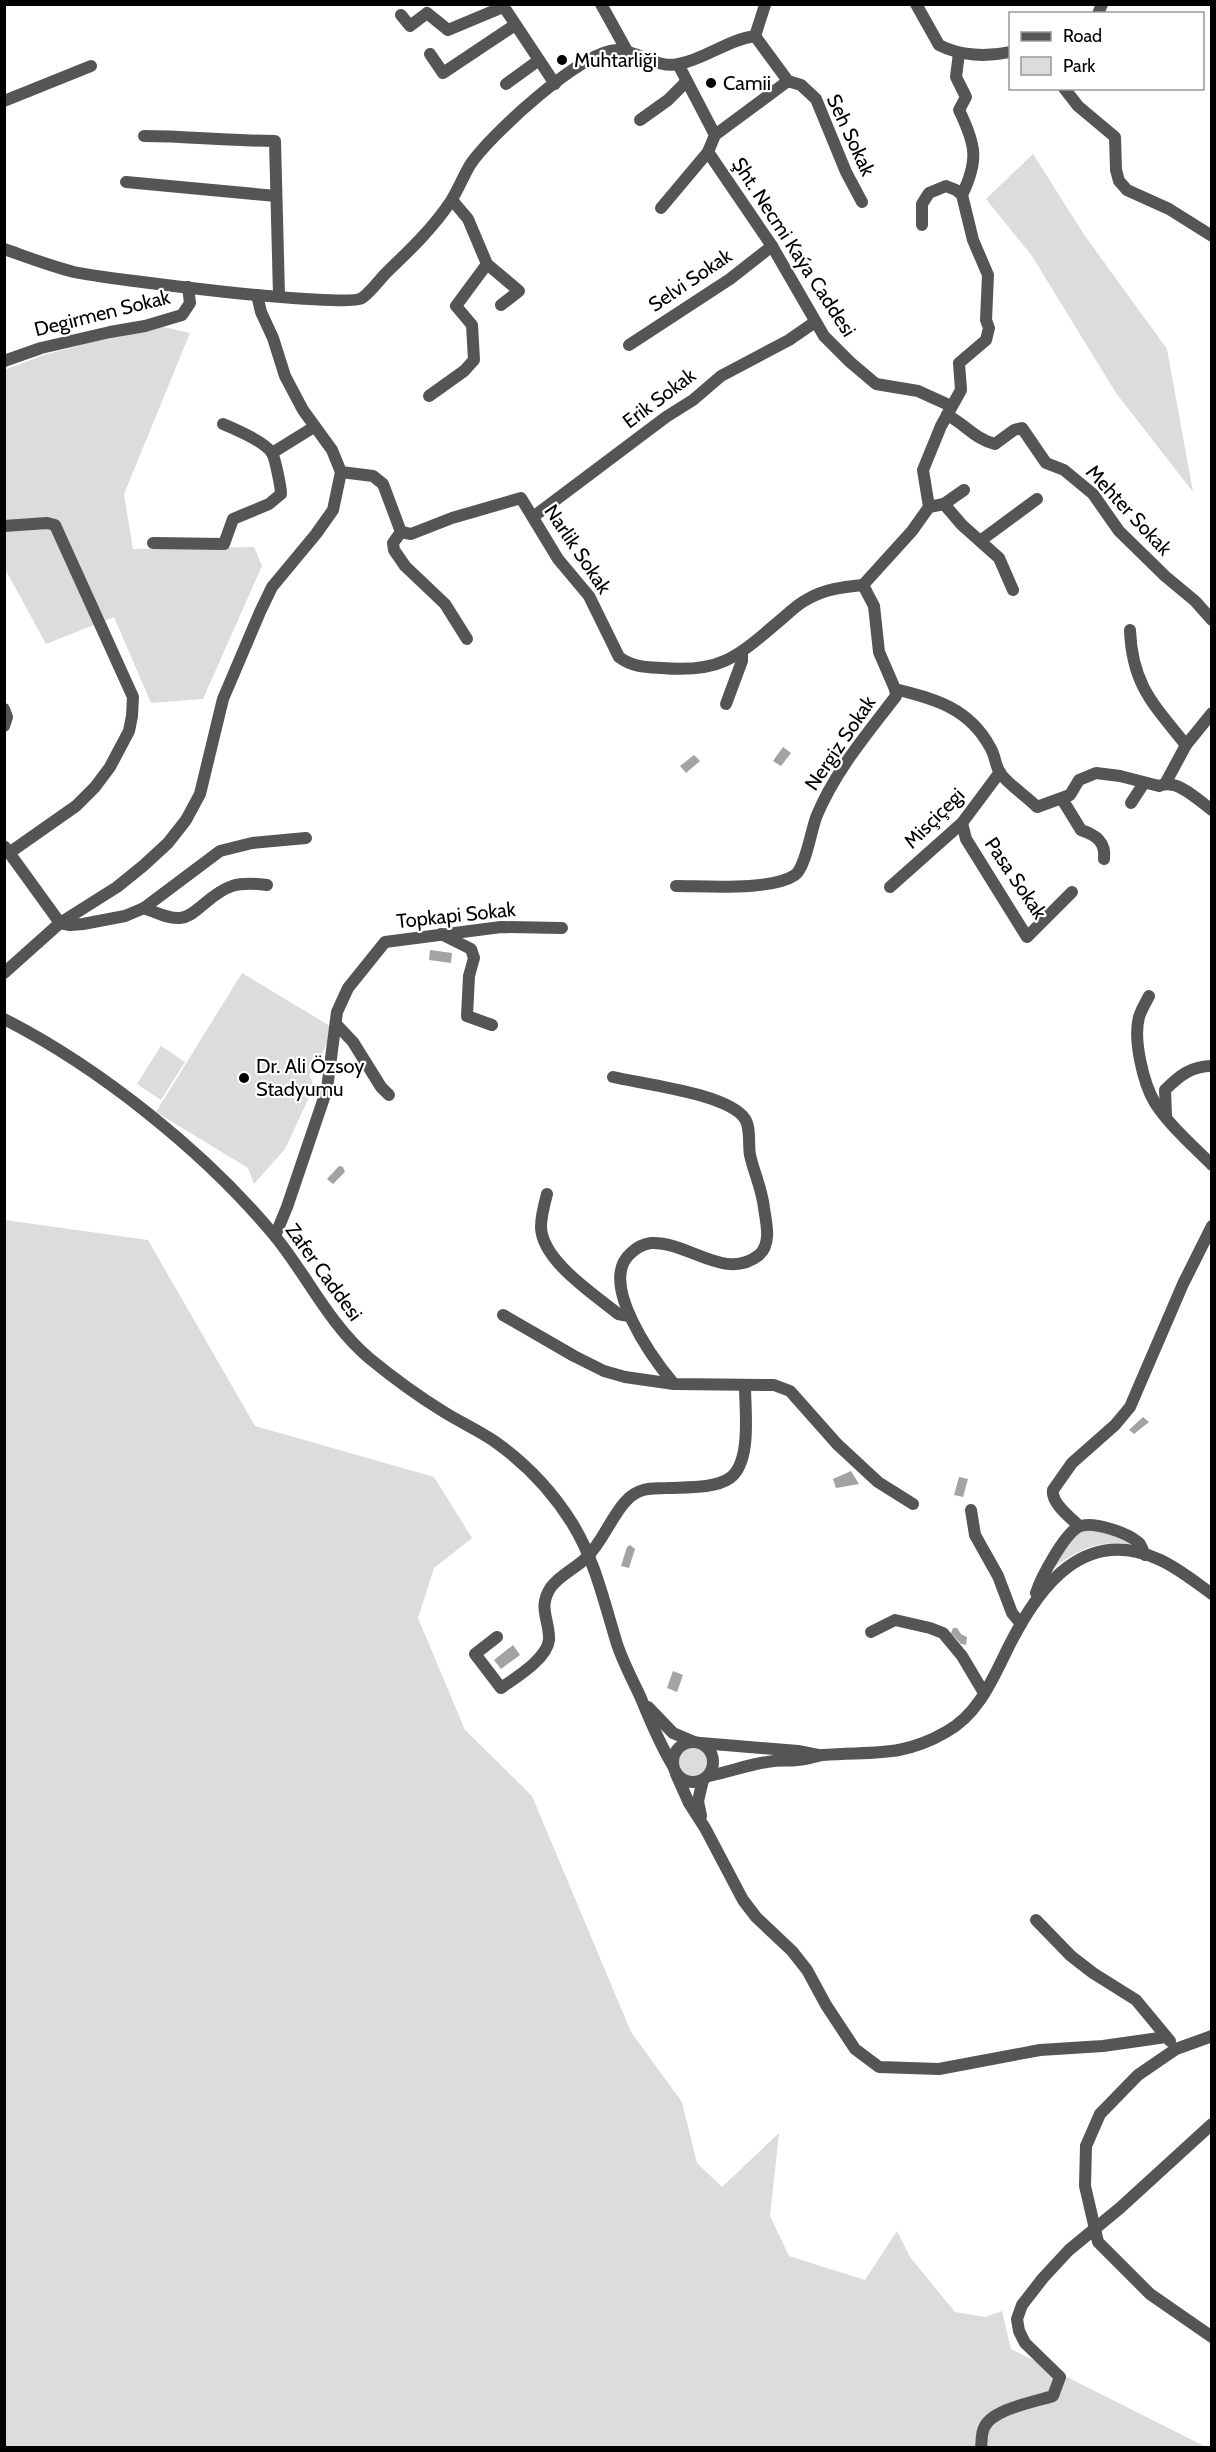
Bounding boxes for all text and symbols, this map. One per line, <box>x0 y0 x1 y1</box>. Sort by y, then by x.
legend <box>1009 12 1204 90</box>
text: Road <box>1063 25 1102 47</box>
place label: Muhtarliği <box>574 48 657 72</box>
marker: Muhtarliği <box>555 53 569 67</box>
text: Park <box>1063 55 1096 77</box>
place label: Camii <box>723 71 771 95</box>
marker: Camii <box>704 76 718 90</box>
street label: Seh Sokak <box>822 90 880 180</box>
street label: Şht. Necmi Kaýa Caddesi <box>727 153 861 341</box>
street label: Selvi Sokak <box>644 243 736 317</box>
street label: Degirmen Sokak <box>32 285 172 341</box>
street label: Erik Sokak <box>618 363 700 433</box>
street label: Mehter Sokak <box>1081 460 1177 560</box>
street label: Narlik Sokak <box>539 500 617 598</box>
street label: Nergiz Sokak <box>800 691 880 795</box>
street label: Misçiçegi <box>899 783 969 853</box>
street label: Pasa Sokak <box>980 833 1052 923</box>
street label: Topkapi Sokak <box>395 897 517 933</box>
place label: Dr. Ali Özsoy Stadyumu <box>256 1054 364 1101</box>
marker: Dr. Ali Özsoy Stadyumu <box>237 1071 251 1085</box>
street label: Zafer Caddesi <box>281 1219 367 1325</box>

